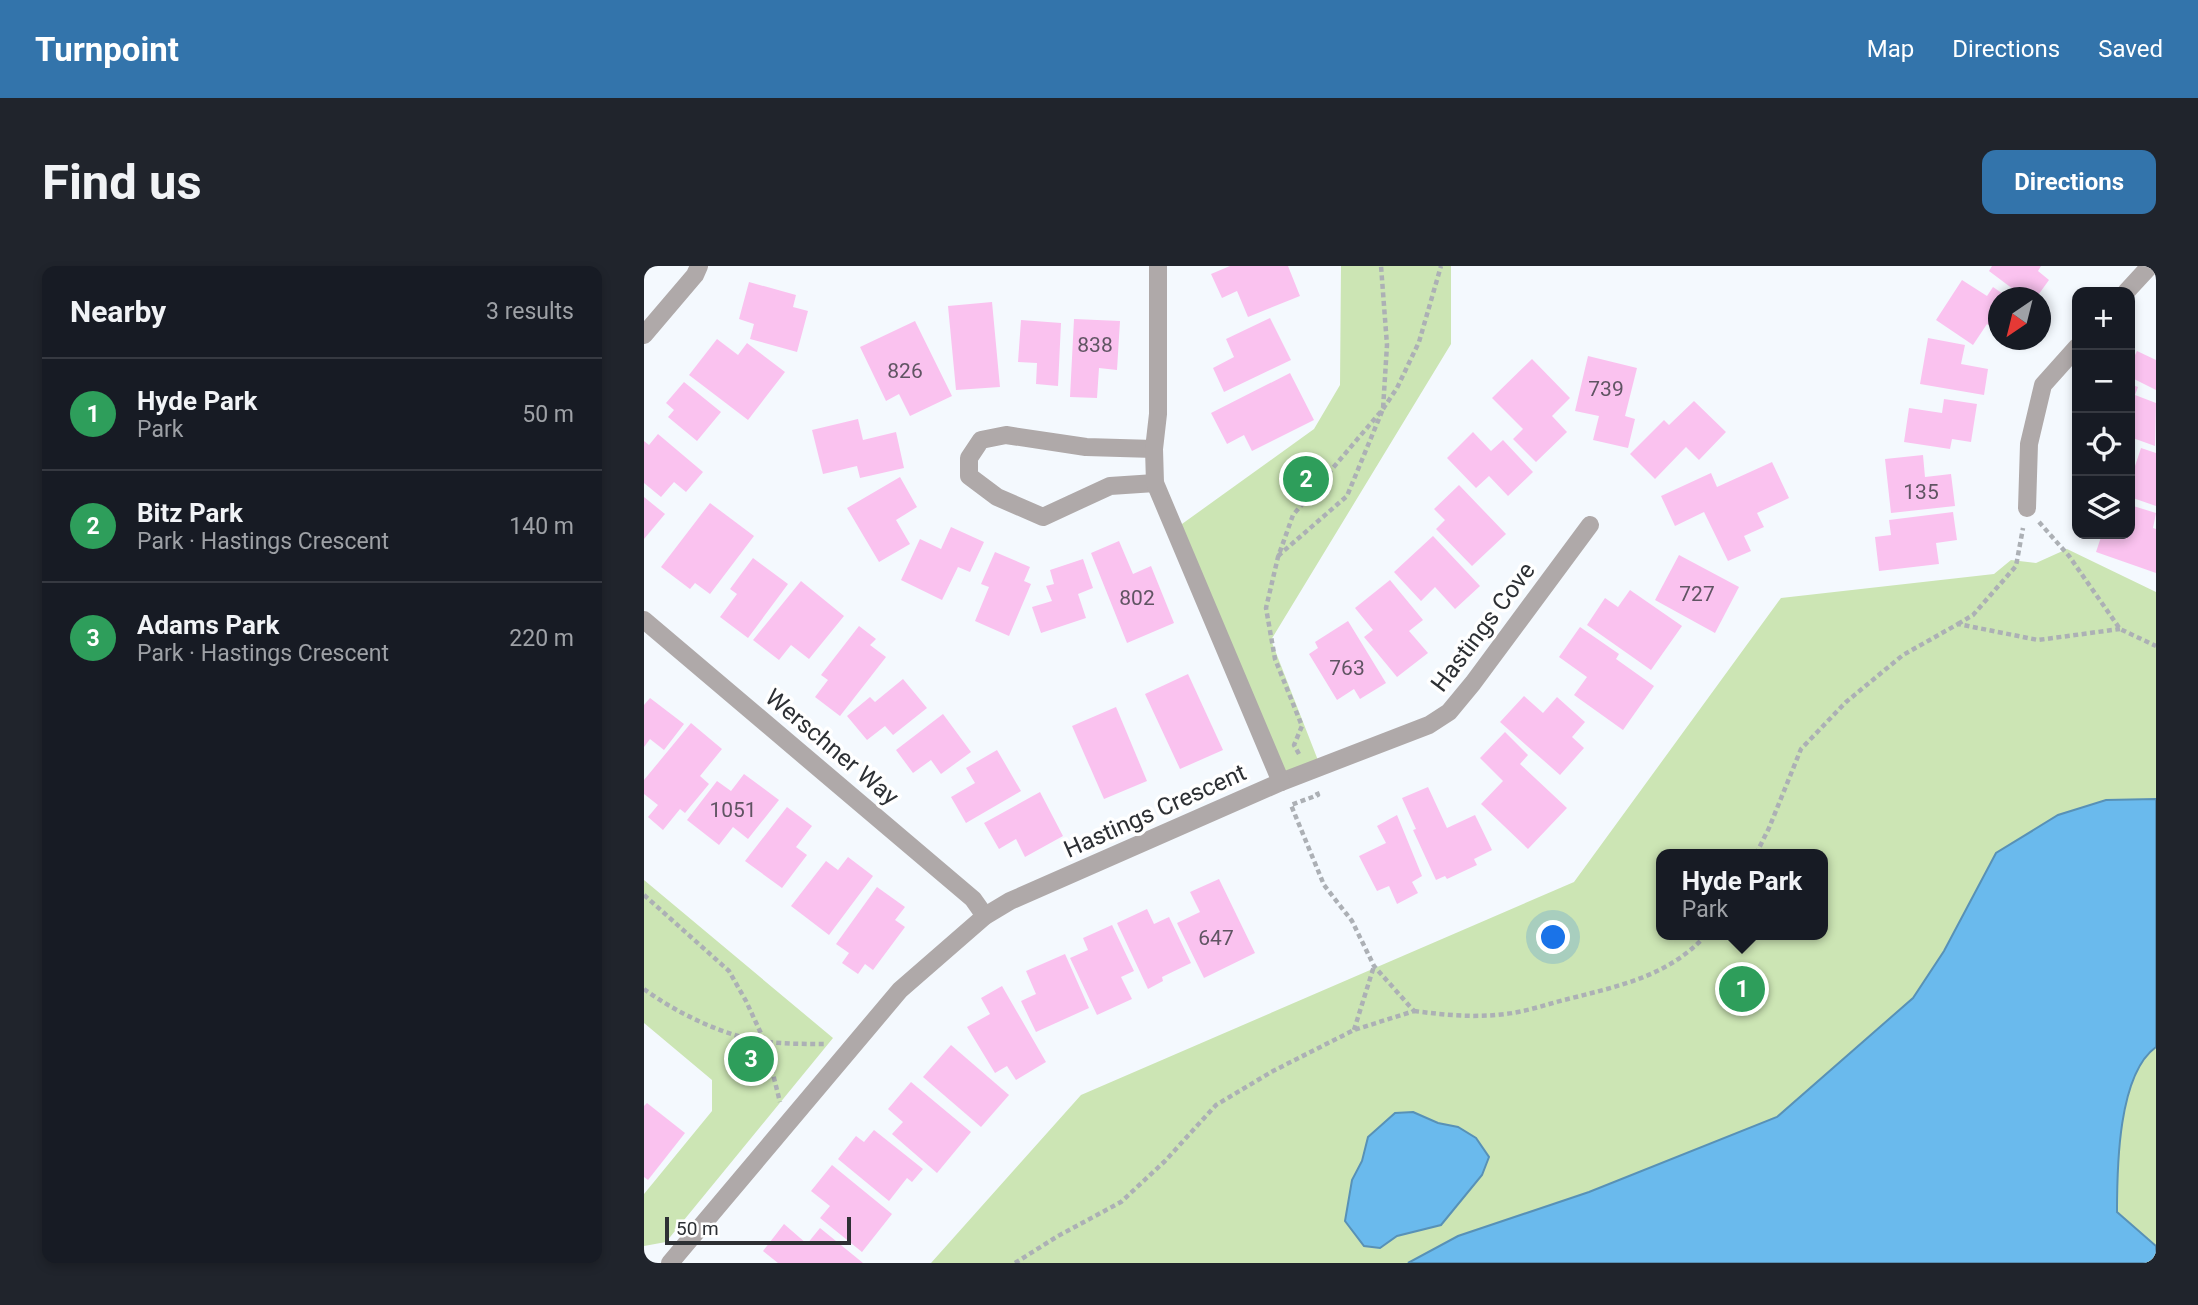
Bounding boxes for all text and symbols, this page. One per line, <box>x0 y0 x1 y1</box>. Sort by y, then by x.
text: Turnpoint <box>35 30 179 69</box>
text: Map <box>1867 35 1914 63</box>
text: Directions <box>1952 35 2060 63</box>
text: Saved <box>2098 35 2163 63</box>
button: Directions <box>1982 150 2156 214</box>
text: Find us <box>42 154 202 211</box>
north arrow <box>1988 287 2051 350</box>
map controls <box>2072 287 2135 539</box>
button: + <box>2072 287 2135 350</box>
text: Nearby <box>70 294 166 329</box>
text: 3 results <box>486 298 574 325</box>
house number: 838 <box>1077 333 1113 357</box>
button: − <box>2072 350 2135 413</box>
house number: 826 <box>887 359 923 383</box>
house number: 739 <box>1588 377 1624 401</box>
text: Hyde Park <box>137 386 257 416</box>
text: 1 <box>86 401 100 428</box>
text: 50 m <box>522 401 574 428</box>
button: locate <box>2072 413 2135 476</box>
text: Park <box>137 416 183 443</box>
pin: 2 <box>1283 453 1329 505</box>
button: layers <box>2072 476 2135 539</box>
house number: 135 <box>1903 480 1939 504</box>
text: Bitz Park <box>137 498 243 528</box>
text: 2 <box>86 513 100 540</box>
text: 140 m <box>509 513 574 540</box>
text: Park · Hastings Crescent <box>137 528 389 555</box>
street label: Hastings Cove <box>1425 557 1541 697</box>
house number: 727 <box>1679 582 1715 606</box>
house number: 802 <box>1119 586 1155 610</box>
text: Adams Park <box>137 610 279 640</box>
text: 3 <box>86 625 100 652</box>
text: 220 m <box>509 625 574 652</box>
text: Park · Hastings Crescent <box>137 640 389 667</box>
house number: 763 <box>1329 656 1365 680</box>
street label: Werschner Way <box>760 683 905 811</box>
street label: Hastings Crescent <box>1060 758 1251 864</box>
house number: 1051 <box>709 798 757 822</box>
popup <box>1656 849 1828 940</box>
text: Hyde Park <box>1682 866 1802 896</box>
text: Park <box>1682 896 1728 923</box>
your location <box>1536 920 1570 954</box>
house number: 647 <box>1198 926 1234 950</box>
pin: 1 <box>1719 963 1765 1015</box>
pin: 3 <box>728 1033 774 1085</box>
scale bar <box>665 1214 850 1246</box>
text: 50 m <box>676 1217 719 1240</box>

